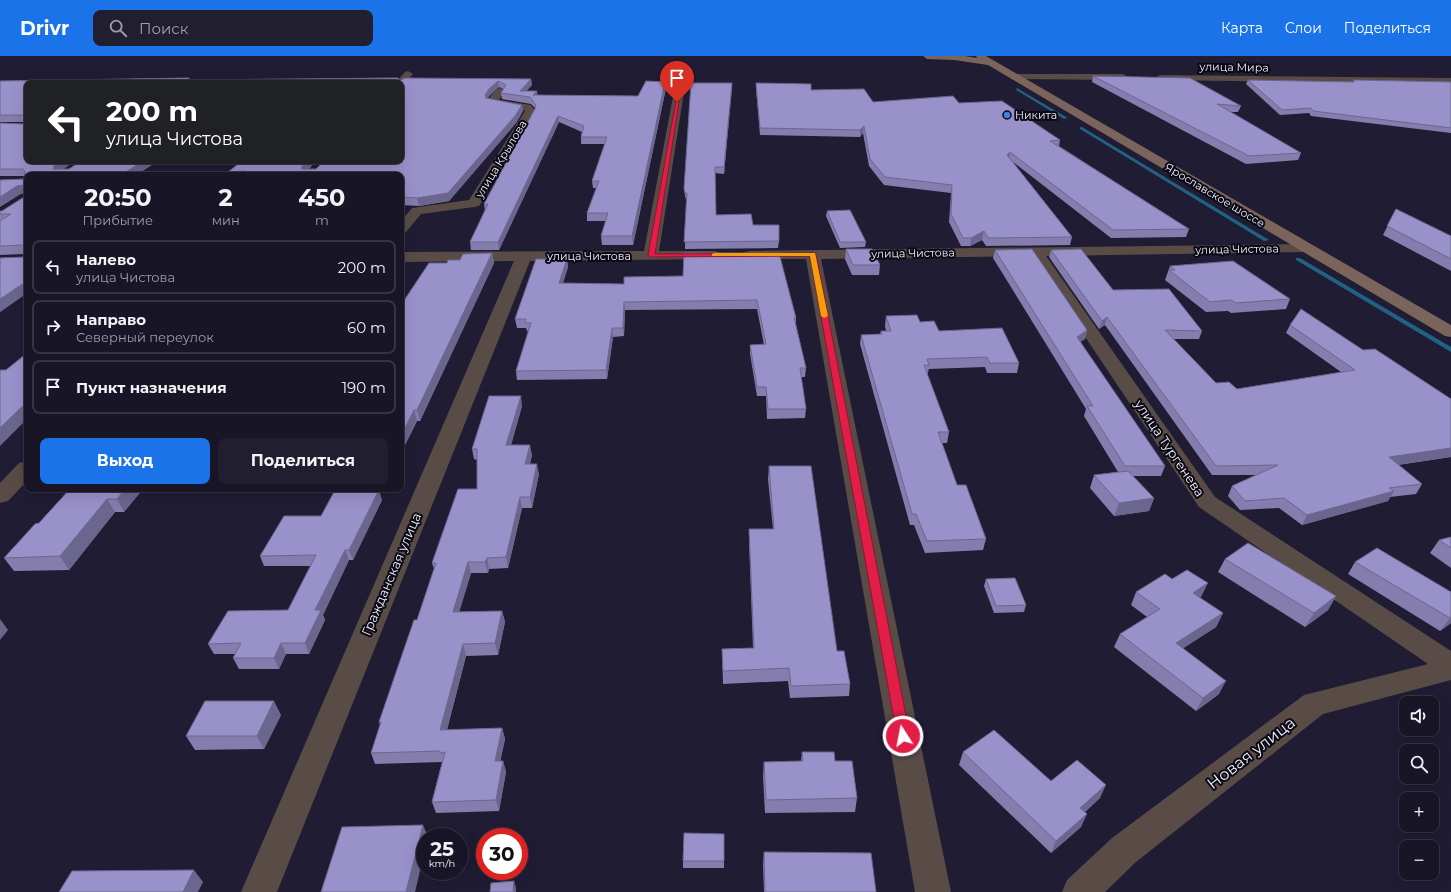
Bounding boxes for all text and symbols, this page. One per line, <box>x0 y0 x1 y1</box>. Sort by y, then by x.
search box <box>93 10 373 46</box>
text: Drivr <box>20 17 69 40</box>
icon: search <box>107 17 129 39</box>
text: Поиск <box>139 19 189 38</box>
text: Карта <box>1221 19 1263 37</box>
text: Слои <box>1285 19 1322 37</box>
text: Поделиться <box>1344 19 1431 37</box>
street label: улица Мира <box>1198 59 1269 75</box>
pin <box>660 61 694 102</box>
icon: arrive <box>666 67 688 89</box>
text: 200 m <box>106 94 198 128</box>
icon: left <box>40 96 92 148</box>
place label: Никита <box>1015 108 1057 122</box>
marker: Никита <box>1002 110 1012 120</box>
street label: улица Крылова <box>472 118 530 201</box>
text: улица Чистова <box>106 128 243 150</box>
street label: Ярославское шоссе <box>1163 160 1268 230</box>
text: 20:50 <box>84 183 152 212</box>
text: 2 <box>219 183 233 212</box>
text: 450 <box>298 183 345 212</box>
text: Прибытие <box>83 212 153 228</box>
text: мин <box>212 212 240 228</box>
text: m <box>315 212 329 228</box>
street label: улица Чистова <box>1194 241 1279 257</box>
street label: улица Чистова <box>870 245 955 261</box>
street label: улица Чистова <box>546 249 631 263</box>
text: Налево <box>76 250 136 269</box>
icon: left <box>42 256 64 278</box>
text: 200 m <box>338 258 386 277</box>
text: улица Чистова <box>76 269 175 285</box>
text: Направо <box>76 310 146 329</box>
icon: right <box>42 316 64 338</box>
text: 60 m <box>347 318 386 337</box>
text: Северный переулок <box>76 329 214 345</box>
icon: arrive <box>42 376 64 398</box>
text: Пункт назначения <box>76 378 227 397</box>
text: 190 m <box>342 378 386 397</box>
street label: улица Тургенева <box>1131 396 1208 500</box>
button: Выход <box>40 438 210 484</box>
button: Поделиться <box>218 438 388 484</box>
street label: Гражданская улица <box>358 510 424 638</box>
map controls <box>1399 696 1439 880</box>
button: sound <box>1399 696 1439 736</box>
street label: Новая улица <box>1203 713 1299 793</box>
position arrow <box>882 715 924 757</box>
button: search <box>1399 744 1439 784</box>
button: + <box>1399 792 1439 832</box>
speed limit sign: 30 <box>476 828 528 880</box>
text: 25 <box>430 837 454 861</box>
button: − <box>1399 840 1439 880</box>
text: km/h <box>429 857 455 870</box>

